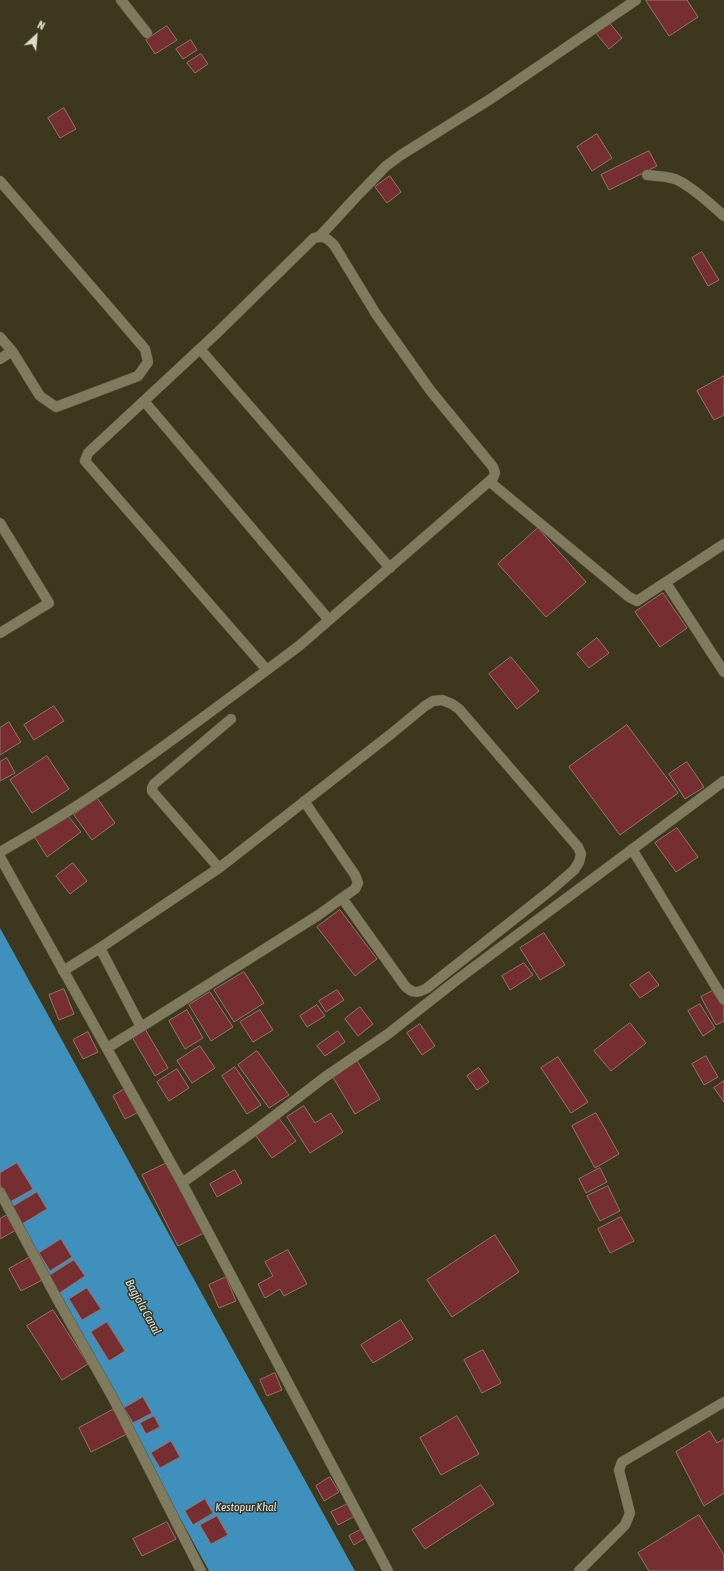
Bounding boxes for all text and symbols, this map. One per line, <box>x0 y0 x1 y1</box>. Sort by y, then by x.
north arrow <box>16 16 56 56</box>
text: N <box>36 18 47 32</box>
water label: Bagjola Canal <box>122 1277 164 1337</box>
water label: Kestopur Khal <box>215 1500 277 1514</box>

